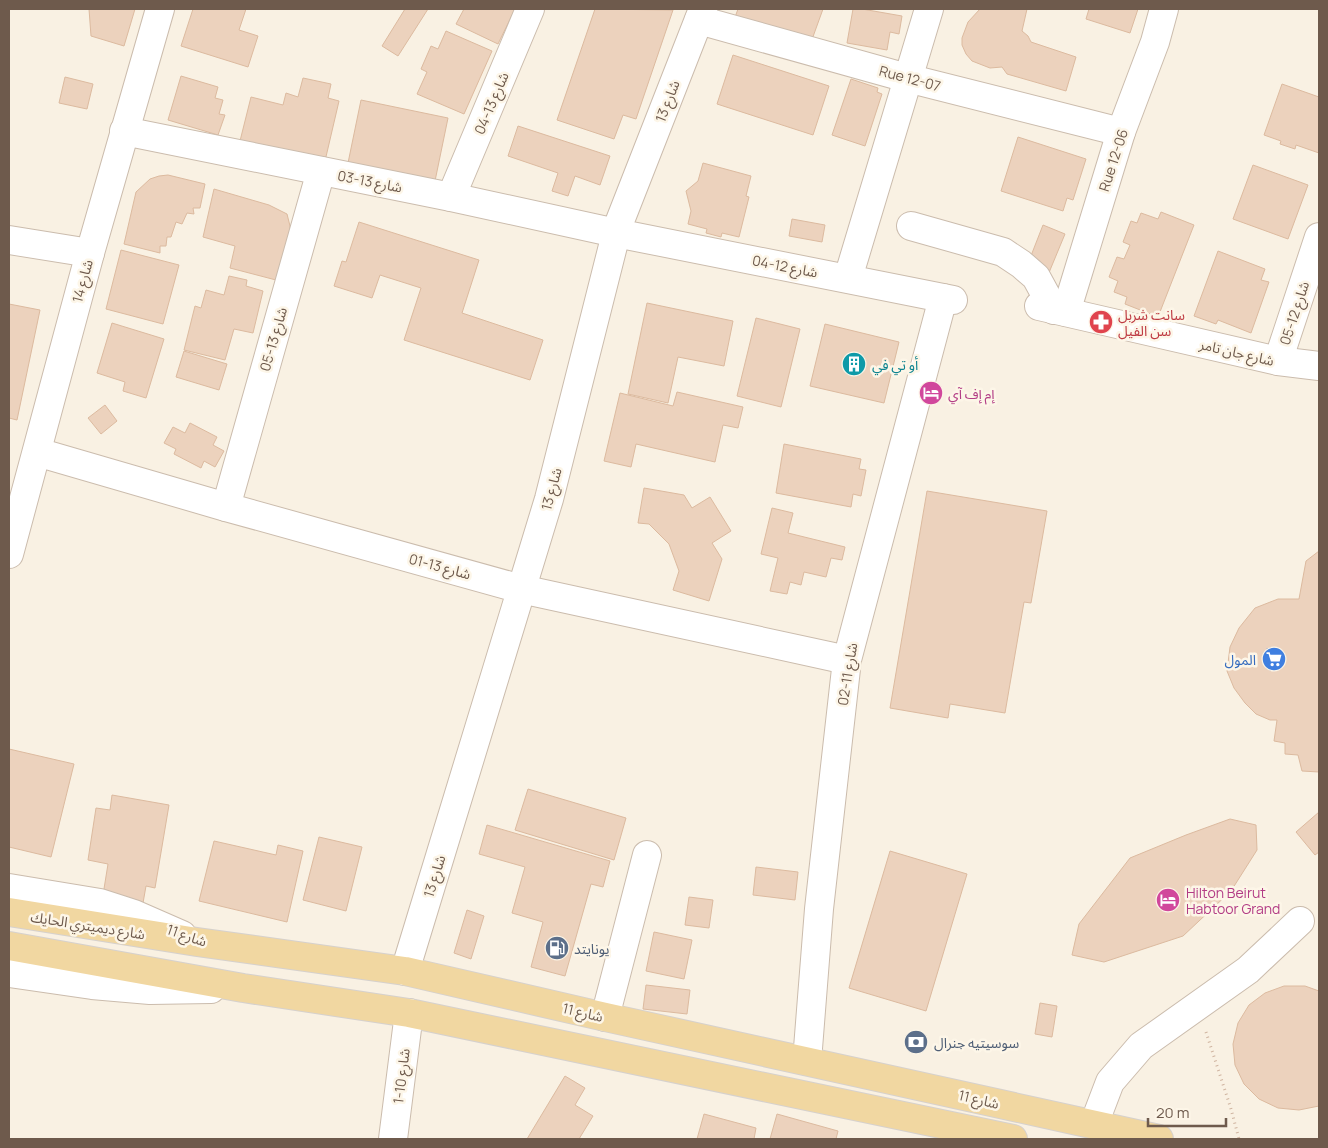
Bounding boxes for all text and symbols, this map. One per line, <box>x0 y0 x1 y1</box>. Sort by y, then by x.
street label: Rue 12-07 <box>877 61 943 95</box>
street label: شارع 13-04 <box>469 69 514 138</box>
street label: شارع 13 <box>650 77 686 125</box>
street label: Rue 12-06 <box>1094 126 1132 194</box>
street label: شارع 13-03 <box>336 165 404 199</box>
street label: شارع 12-04 <box>750 250 819 284</box>
street label: شارع 14 <box>67 257 99 305</box>
street label: شارع 12-05 <box>1275 279 1315 348</box>
street label: شارع 13-05 <box>255 305 293 374</box>
place label: سانت شربل سن الفيل <box>1118 305 1185 340</box>
pharmacy icon: سانت شربل سن الفيل <box>1088 309 1114 335</box>
street label: شارع جان تامر <box>1196 334 1276 372</box>
building icon: أو تي في <box>841 351 867 377</box>
place label: أو تي في <box>872 355 919 376</box>
hotel icon: إم إف آي <box>918 380 944 406</box>
place label: إم إف آي <box>948 384 996 405</box>
street label: شارع 13 <box>536 466 568 513</box>
street label: شارع 13-01 <box>407 549 473 585</box>
street label: شارع 11-02 <box>833 641 863 707</box>
supermarket icon: المول <box>1261 646 1287 672</box>
place label: المول <box>1225 650 1256 669</box>
street label: شارع 13 <box>419 853 451 900</box>
place label: Hilton Beirut Habtoor Grand <box>1186 883 1280 918</box>
hotel icon: Hilton Beirut Habtoor Grand <box>1155 887 1181 913</box>
street label: شارع ديميتري الحايك <box>29 907 147 946</box>
street label: شارع 11 <box>164 919 209 953</box>
fuel station icon: يونايتد <box>544 935 570 961</box>
place label: يونايتد <box>574 939 610 958</box>
street label: شارع 11 <box>560 998 605 1028</box>
bank icon: سوسيتيه جنرال <box>903 1029 929 1055</box>
place label: سوسيتيه جنرال <box>934 1033 1019 1052</box>
street label: شارع 10-1 <box>388 1047 416 1105</box>
street label: شارع 11 <box>956 1085 1001 1115</box>
scale bar <box>1148 1096 1226 1128</box>
text: 20 m <box>1156 1102 1189 1123</box>

